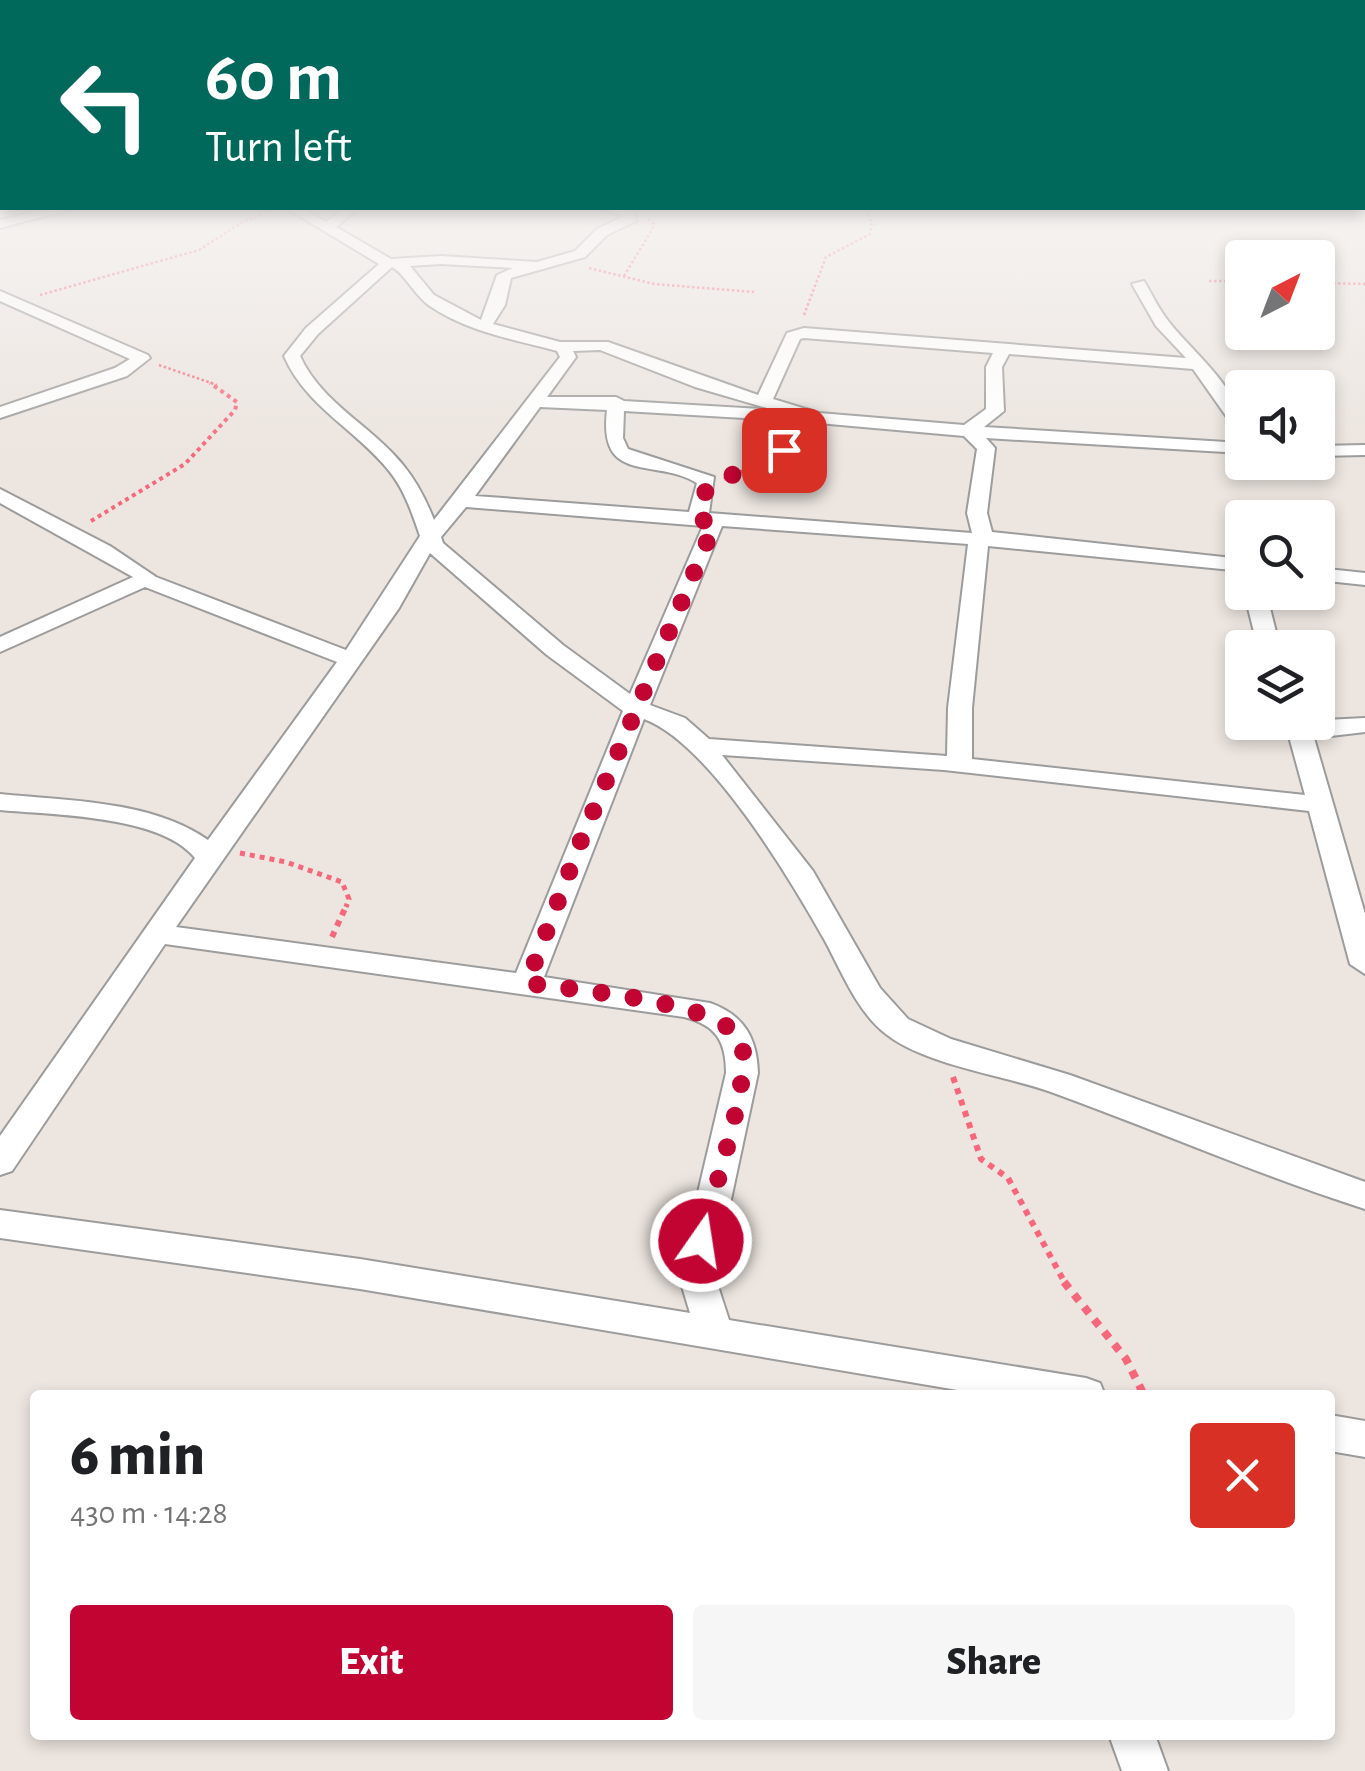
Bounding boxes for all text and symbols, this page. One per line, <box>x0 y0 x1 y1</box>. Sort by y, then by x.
icon: left <box>40 40 170 170</box>
text: 60 m <box>205 43 342 113</box>
text: Turn left <box>205 125 352 170</box>
north arrow <box>1225 240 1335 350</box>
map controls <box>1225 240 1335 740</box>
button: sound <box>1225 370 1335 480</box>
pin <box>742 408 827 493</box>
icon: arrive <box>757 423 812 478</box>
button: search <box>1225 500 1335 610</box>
button: layers <box>1225 630 1335 740</box>
position arrow <box>649 1189 753 1293</box>
button: close <box>1190 1423 1295 1528</box>
text: 6 min <box>70 1426 205 1486</box>
text: 430 m · 14:28 <box>70 1497 228 1529</box>
button: Exit <box>70 1605 673 1720</box>
button: Share <box>693 1605 1295 1720</box>

